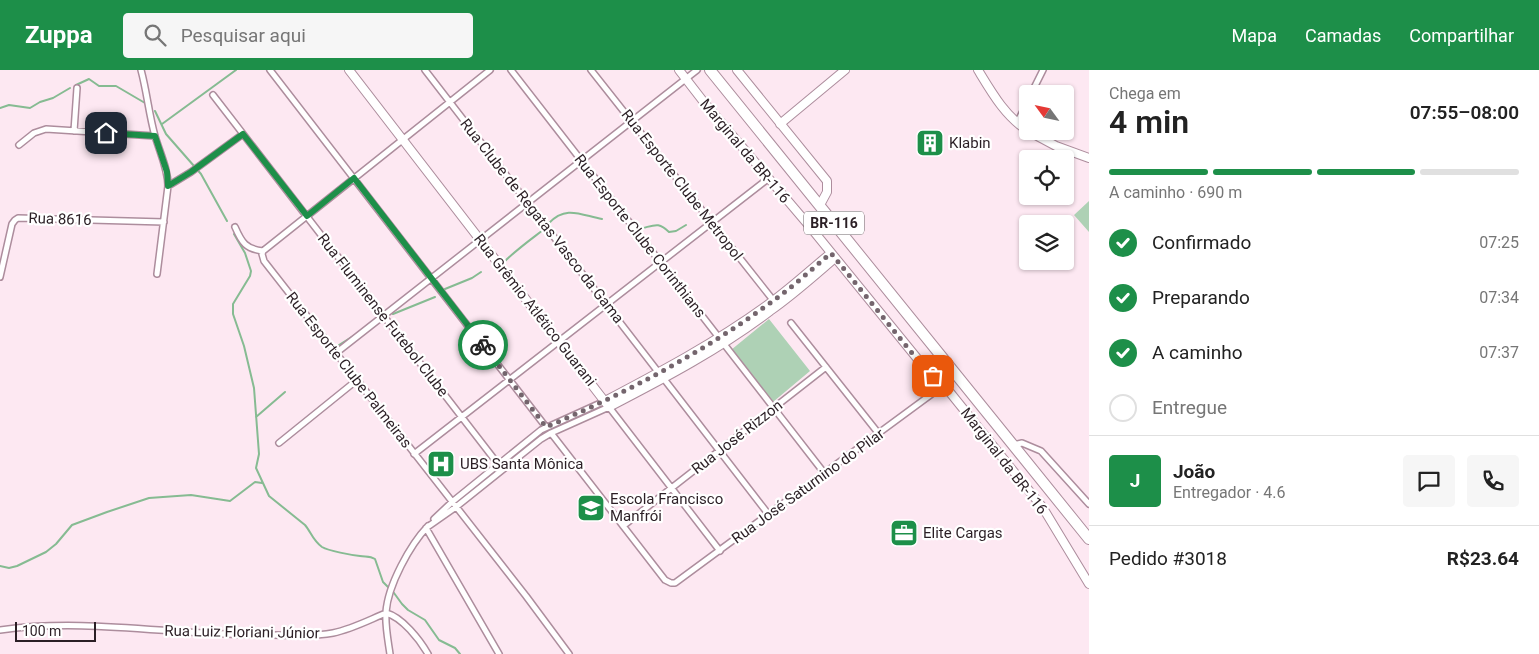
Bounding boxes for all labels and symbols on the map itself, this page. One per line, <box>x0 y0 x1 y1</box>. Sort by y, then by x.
north arrow <box>1019 85 1074 140</box>
street label: Marginal da BR-116 <box>696 95 794 207</box>
street label: Rua Esporte Clube Metropol <box>617 106 747 264</box>
pin <box>85 112 127 154</box>
street label: Rua Clube de Regatas Vasco da Gama <box>456 115 628 327</box>
building icon: Klabin <box>915 128 945 158</box>
place label: Klabin <box>949 134 991 152</box>
street label: Rua Esporte Clube Corinthians <box>570 151 710 321</box>
street label: Rua 8616 <box>28 209 92 229</box>
road number: BR-116 <box>804 212 864 234</box>
street label: Rua Fluminense Futebol Clube <box>314 230 452 400</box>
street label: Rua Grêmio Atlético Guarani <box>470 230 600 390</box>
street label: Rua Esporte Clube Palmeiras <box>282 288 416 452</box>
courier <box>458 320 508 370</box>
pin <box>912 355 954 397</box>
street label: Rua José Rizzon <box>688 396 786 478</box>
street label: Marginal da BR-116 <box>957 404 1051 518</box>
street label: Rua José Saturnino do Pilar <box>728 425 888 547</box>
hospital icon: UBS Santa Mônica <box>426 449 456 479</box>
place label: UBS Santa Mônica <box>460 455 583 473</box>
place label: Escola Francisco Manfrói <box>610 490 723 525</box>
school or university icon: Escola Francisco Manfrói <box>576 493 606 523</box>
office icon: Elite Cargas <box>889 518 919 548</box>
place label: Elite Cargas <box>923 524 1003 542</box>
scale bar <box>15 619 96 642</box>
street label: Rua Luiz Floriani Júnior <box>164 622 320 642</box>

